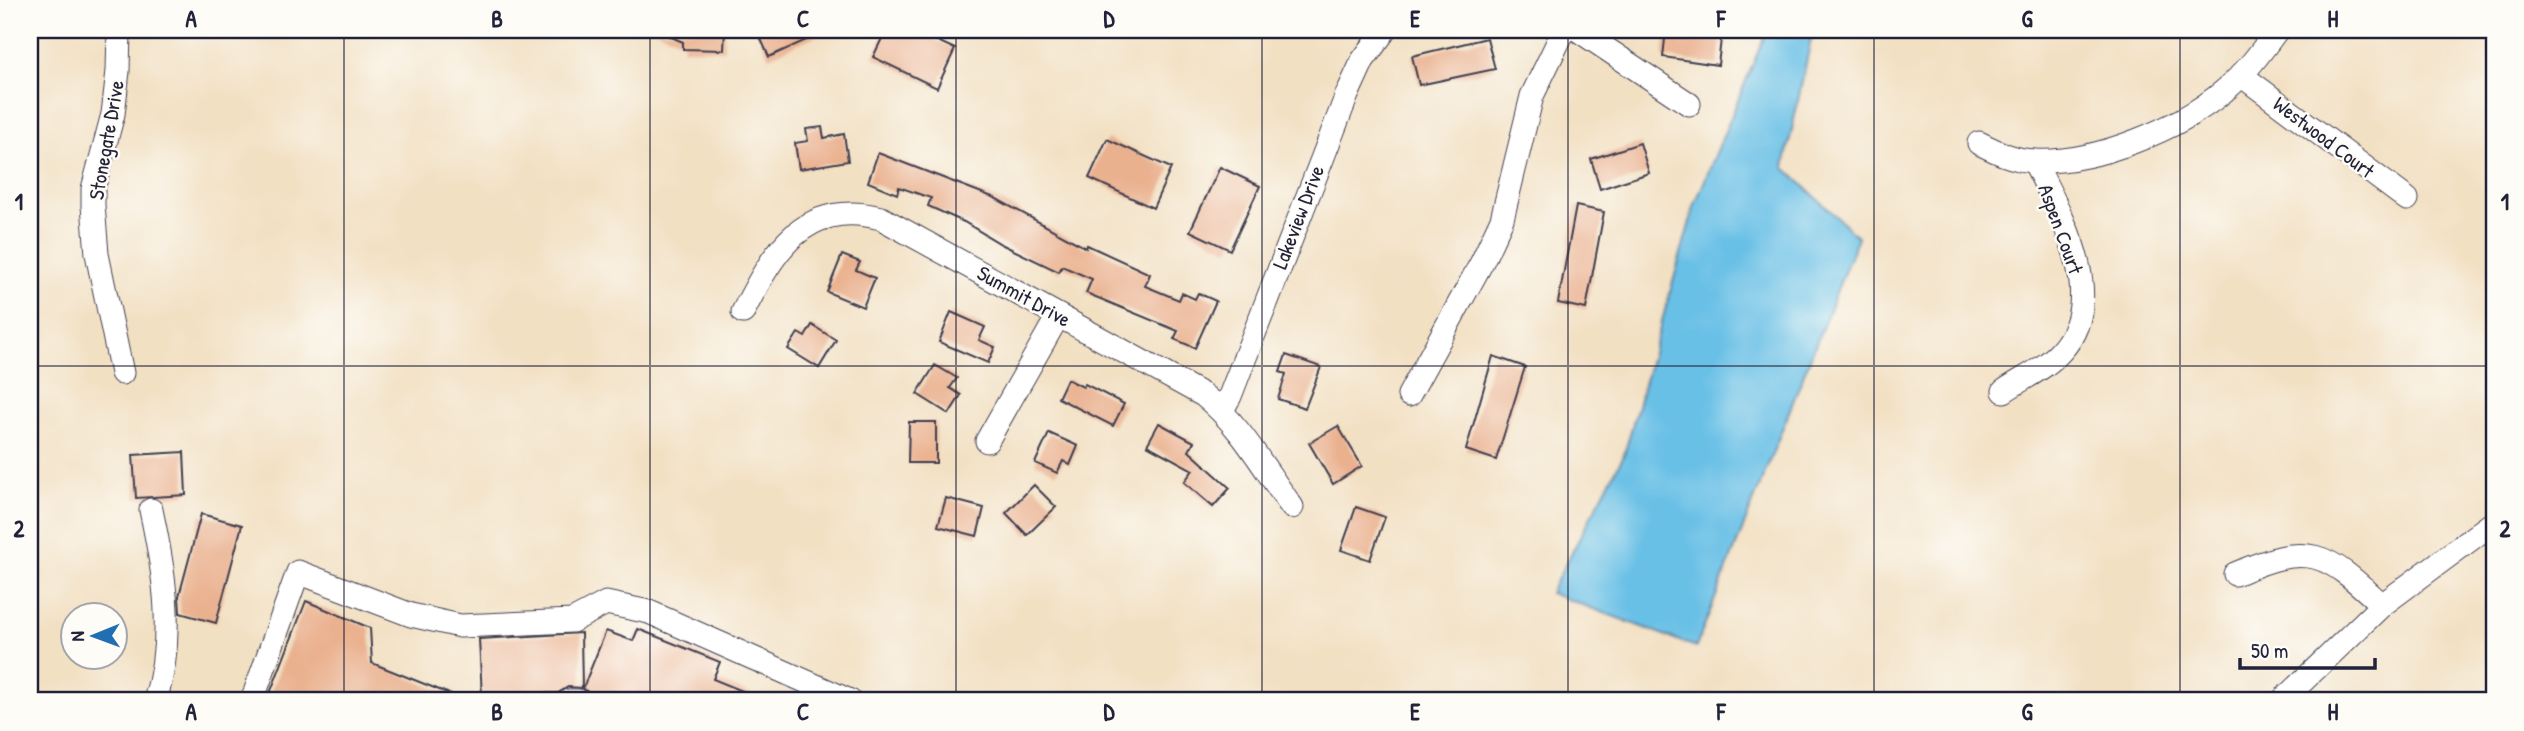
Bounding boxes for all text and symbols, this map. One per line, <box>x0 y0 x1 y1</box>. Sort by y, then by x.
text: A <box>185 3 197 34</box>
text: B <box>491 3 503 34</box>
text: C <box>797 3 809 34</box>
text: D <box>1104 3 1116 34</box>
text: E <box>1410 3 1421 34</box>
text: F <box>1716 3 1727 34</box>
text: G <box>2021 3 2033 34</box>
text: H <box>2328 3 2339 34</box>
street label: Stonegate Drive <box>81 78 131 202</box>
street label: Westwood Court <box>2267 89 2381 185</box>
street label: Lakeview Drive <box>1265 161 1331 273</box>
street label: Aspen Court <box>2031 180 2091 279</box>
text: 1 <box>15 186 23 217</box>
text: 1 <box>2501 186 2509 217</box>
street label: Summit Drive <box>972 258 1076 334</box>
text: 2 <box>14 513 25 544</box>
text: 2 <box>2500 513 2511 544</box>
north arrow <box>60 602 130 672</box>
scale bar <box>2240 626 2375 670</box>
text: N <box>64 631 90 642</box>
text: 50 m <box>2251 636 2288 665</box>
text: A <box>185 696 197 727</box>
text: B <box>491 696 503 727</box>
text: C <box>797 696 809 727</box>
text: D <box>1104 696 1116 727</box>
text: E <box>1410 696 1421 727</box>
text: F <box>1716 696 1727 727</box>
text: G <box>2021 696 2033 727</box>
text: H <box>2328 696 2339 727</box>

